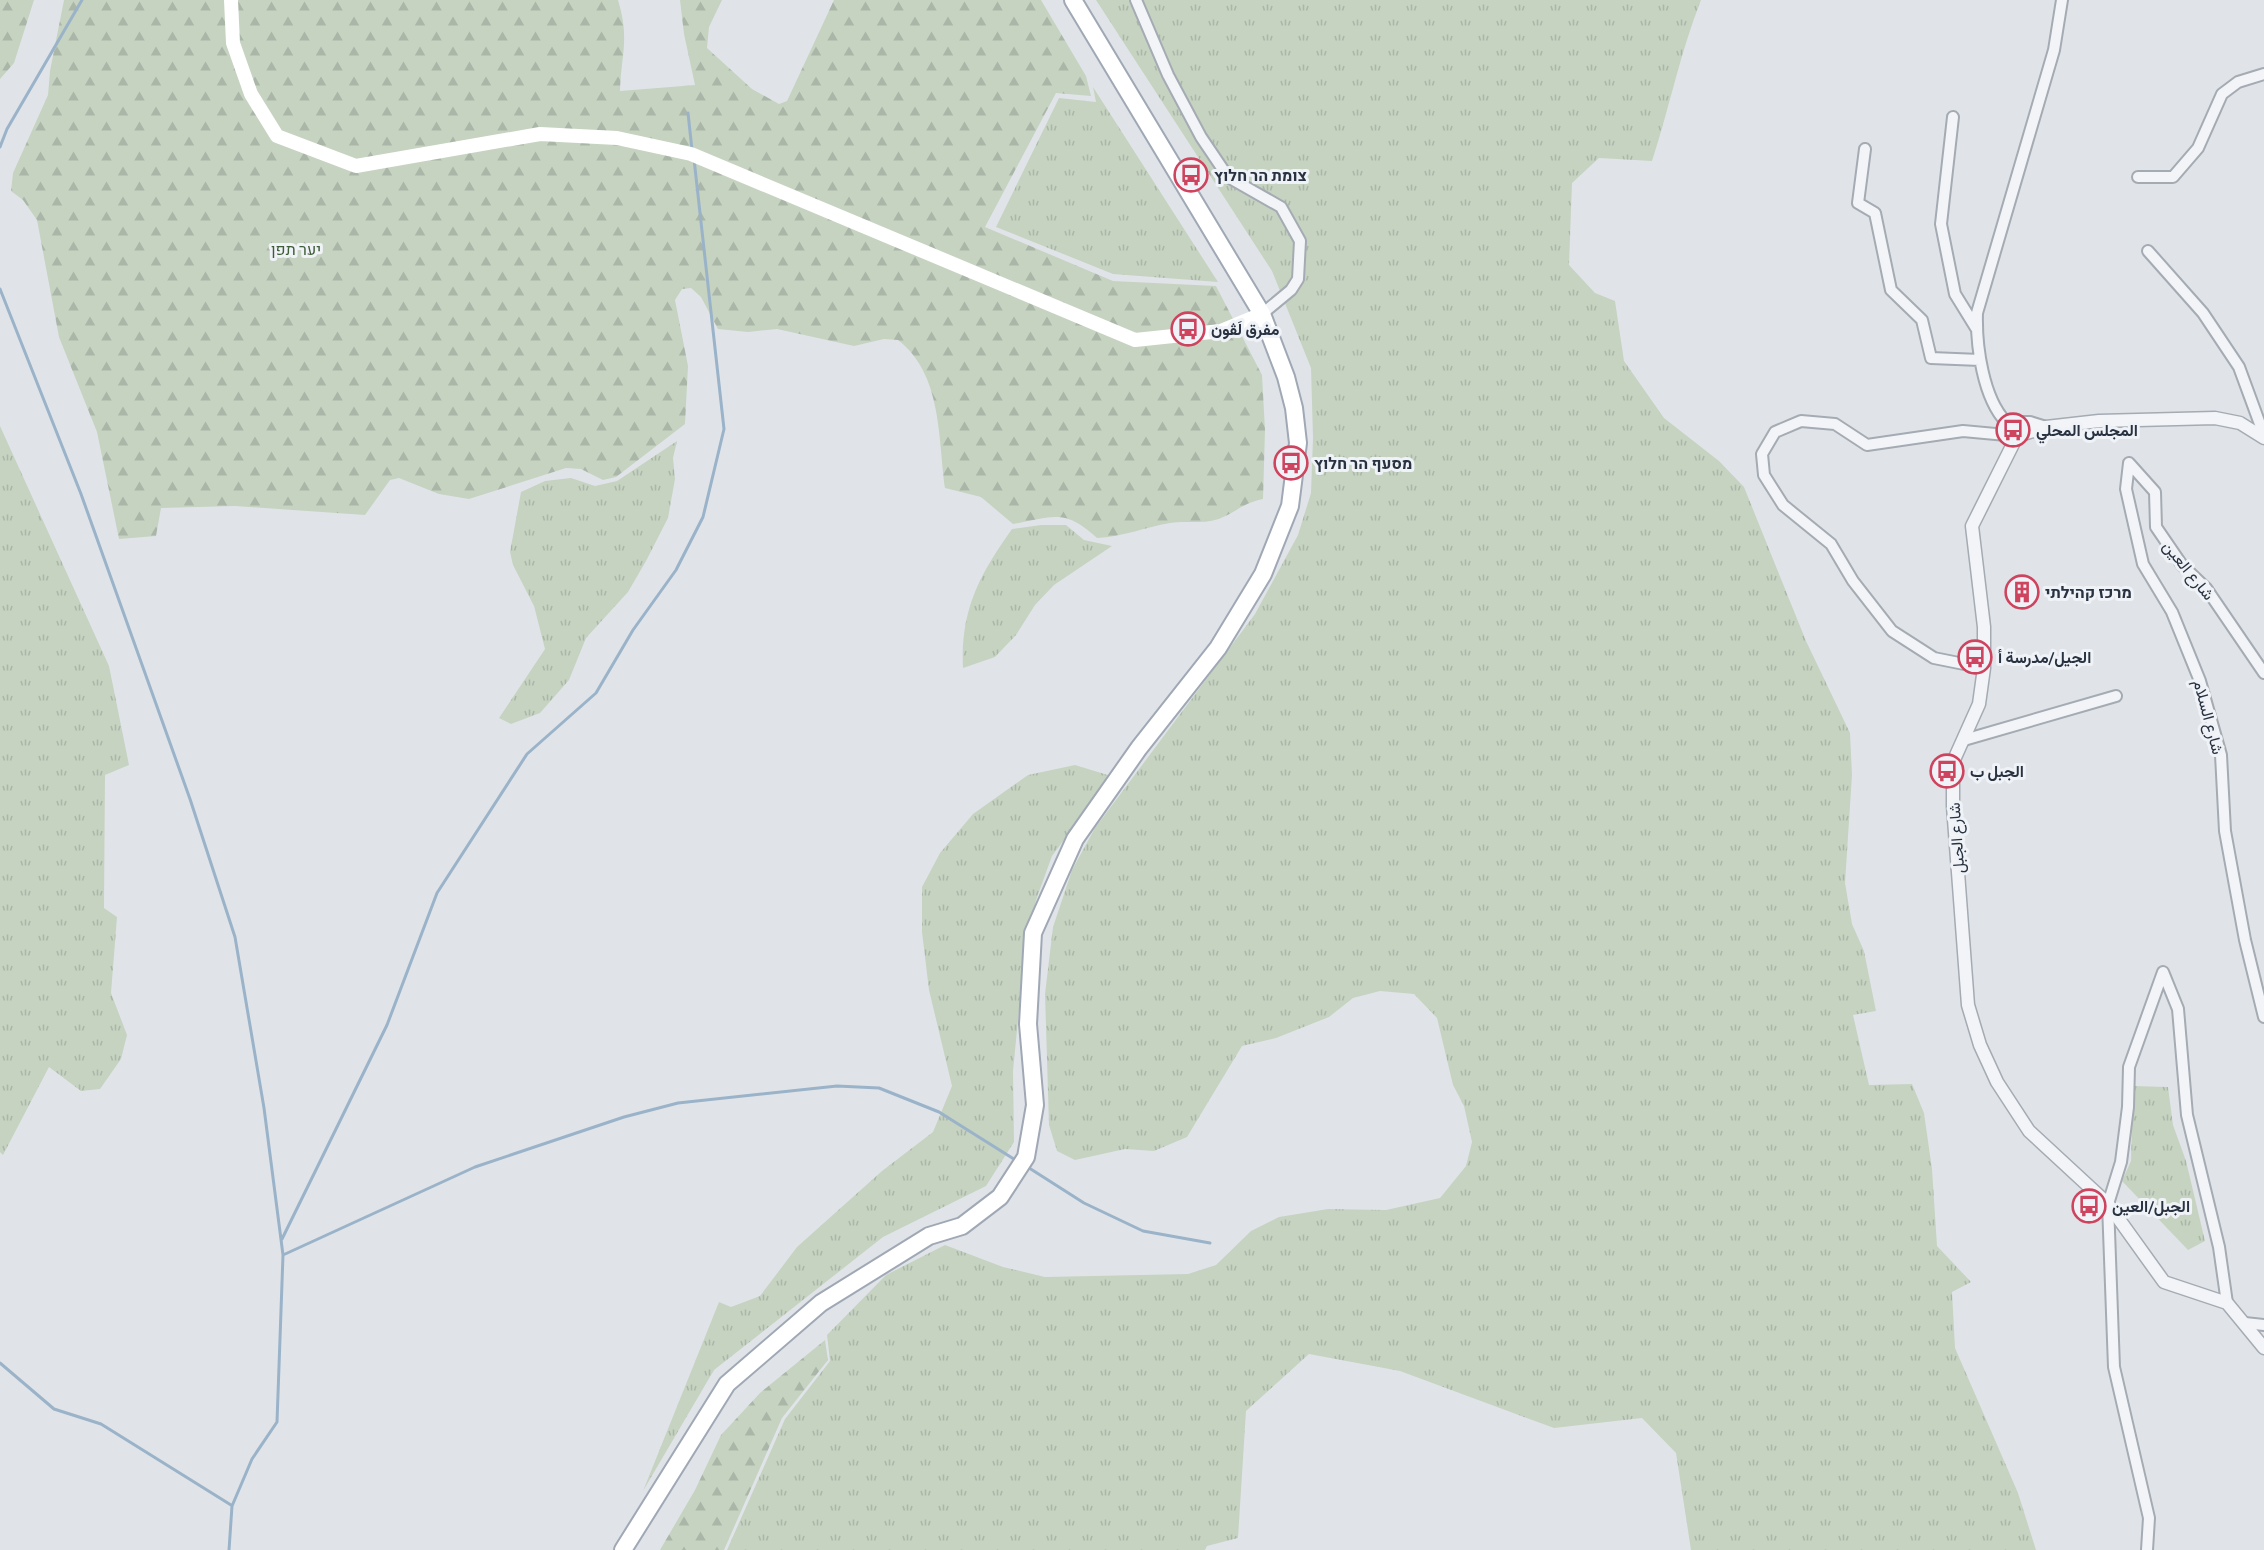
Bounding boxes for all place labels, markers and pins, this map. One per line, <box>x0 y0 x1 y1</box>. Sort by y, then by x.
bus stop icon: צומת הר חלוץ <box>1173 157 1209 193</box>
place label: צומת הר חלוץ <box>1214 165 1307 185</box>
bus stop icon: مفرق لَڤون <box>1170 311 1206 347</box>
place label: مفرق لَڤون <box>1211 319 1280 340</box>
bus stop icon: المجلس المحلي <box>1995 412 2031 448</box>
place label: المجلس المحلي <box>2036 420 2138 444</box>
bus stop icon: מסעף הר חלוץ <box>1273 445 1309 481</box>
place label: מסעף הר חלוץ <box>1314 453 1412 473</box>
building icon: מרכז קהילתי <box>2004 574 2040 610</box>
place label: מרכז קהילתי <box>2045 582 2132 602</box>
bus stop icon: الجيل/مدرسة أ <box>1957 639 1993 675</box>
place label: الجيل/مدرسة أ <box>1998 647 2091 668</box>
bus stop icon: الجبل ب <box>1929 753 1965 789</box>
place label: الجبل ب <box>1970 761 2024 781</box>
bus stop icon: الجبل/العين <box>2071 1188 2107 1224</box>
place label: الجبل/العين <box>2112 1196 2190 1216</box>

